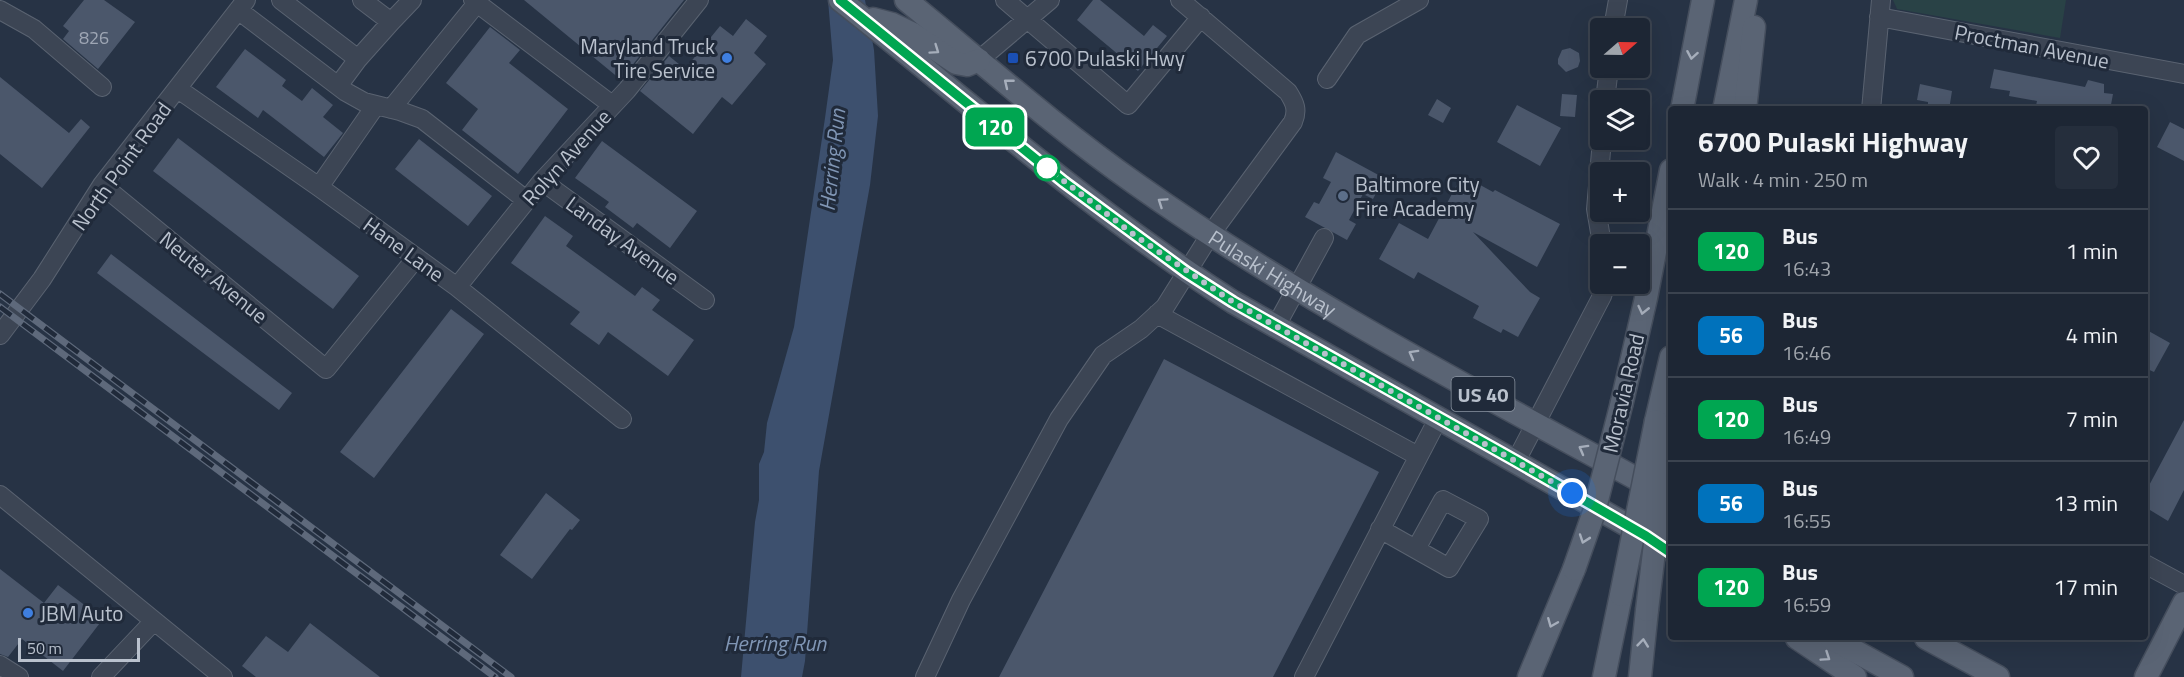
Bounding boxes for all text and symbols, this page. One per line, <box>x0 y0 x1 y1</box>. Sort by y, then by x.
street label: Proctman Avenue <box>1952 15 2112 77</box>
north arrow <box>1590 18 1650 78</box>
map controls <box>1590 18 1650 294</box>
house number: 826 <box>79 24 109 51</box>
place label: Maryland Truck Tire Service <box>580 30 715 86</box>
place label: 6700 Pulaski Hwy <box>1025 42 1185 74</box>
one-way arrow <box>928 43 939 54</box>
one-way arrow <box>1686 49 1699 59</box>
marker: Maryland Truck Tire Service <box>720 51 734 65</box>
marker: 6700 Pulaski Hwy <box>1006 51 1020 65</box>
one-way arrow <box>1004 79 1015 90</box>
button: layers <box>1590 90 1650 150</box>
street label: North Point Road <box>63 95 179 237</box>
street label: Rolyn Avenue <box>514 102 618 212</box>
water label: Herring Run <box>810 106 854 213</box>
line badge: 120 <box>960 108 1030 146</box>
text: 120 <box>977 111 1013 143</box>
text: 6700 Pulaski Highway <box>1698 120 1968 163</box>
button: heart <box>2055 126 2118 189</box>
unlabelled marker <box>1034 155 1060 181</box>
button: + <box>1590 162 1650 222</box>
text: Walk · 4 min · 250 m <box>1698 164 1868 195</box>
place label: Baltimore City Fire Academy <box>1355 168 1480 224</box>
street label: Landay Avenue <box>559 188 687 292</box>
marker: Baltimore City Fire Academy <box>1336 189 1350 203</box>
one-way arrow <box>1158 198 1169 209</box>
street label: Hane Lane <box>357 209 451 289</box>
text: Bus <box>1782 219 1818 253</box>
street label: Pulaski Highway <box>1202 222 1343 325</box>
street label: Neuter Avenue <box>153 223 275 331</box>
button: − <box>1590 234 1650 294</box>
text: 1 min <box>2066 234 2118 268</box>
text: 120 <box>1713 235 1749 267</box>
text: 16:43 <box>1782 253 1831 284</box>
text: Bus <box>1782 303 1818 337</box>
one-way arrow <box>1637 305 1650 315</box>
text: 4 min <box>2066 318 2118 352</box>
text: 56 <box>1719 319 1743 351</box>
street label: Moravia Road <box>1594 330 1652 456</box>
text: 16:46 <box>1782 337 1831 368</box>
one-way arrow <box>1408 350 1419 362</box>
road number: US 40 <box>1452 377 1514 411</box>
text: Bus <box>1782 387 1818 421</box>
text: 7 min <box>2066 402 2118 436</box>
text: 120 <box>1713 403 1749 435</box>
text: 16:49 <box>1782 421 1831 452</box>
one-way arrow <box>1579 445 1589 456</box>
text: Bus <box>1782 471 1818 505</box>
your location <box>1557 478 1587 508</box>
text: 13 min <box>2053 486 2118 520</box>
text: 56 <box>1719 487 1743 519</box>
text: 16:55 <box>1782 505 1831 536</box>
one-way arrow <box>1579 534 1592 544</box>
text: Bus <box>1782 555 1818 589</box>
text: 17 min <box>2053 570 2118 604</box>
text: 120 <box>1713 571 1749 603</box>
text: 16:59 <box>1782 589 1831 620</box>
place label: JBM Auto <box>40 597 123 629</box>
marker: JBM Auto <box>21 606 35 620</box>
one-way arrow <box>1547 617 1559 628</box>
water label: Herring Run <box>724 626 827 660</box>
scale bar <box>18 635 140 662</box>
text: 50 m <box>27 636 62 660</box>
one-way arrow <box>1636 639 1649 648</box>
one-way arrow <box>1819 650 1830 661</box>

